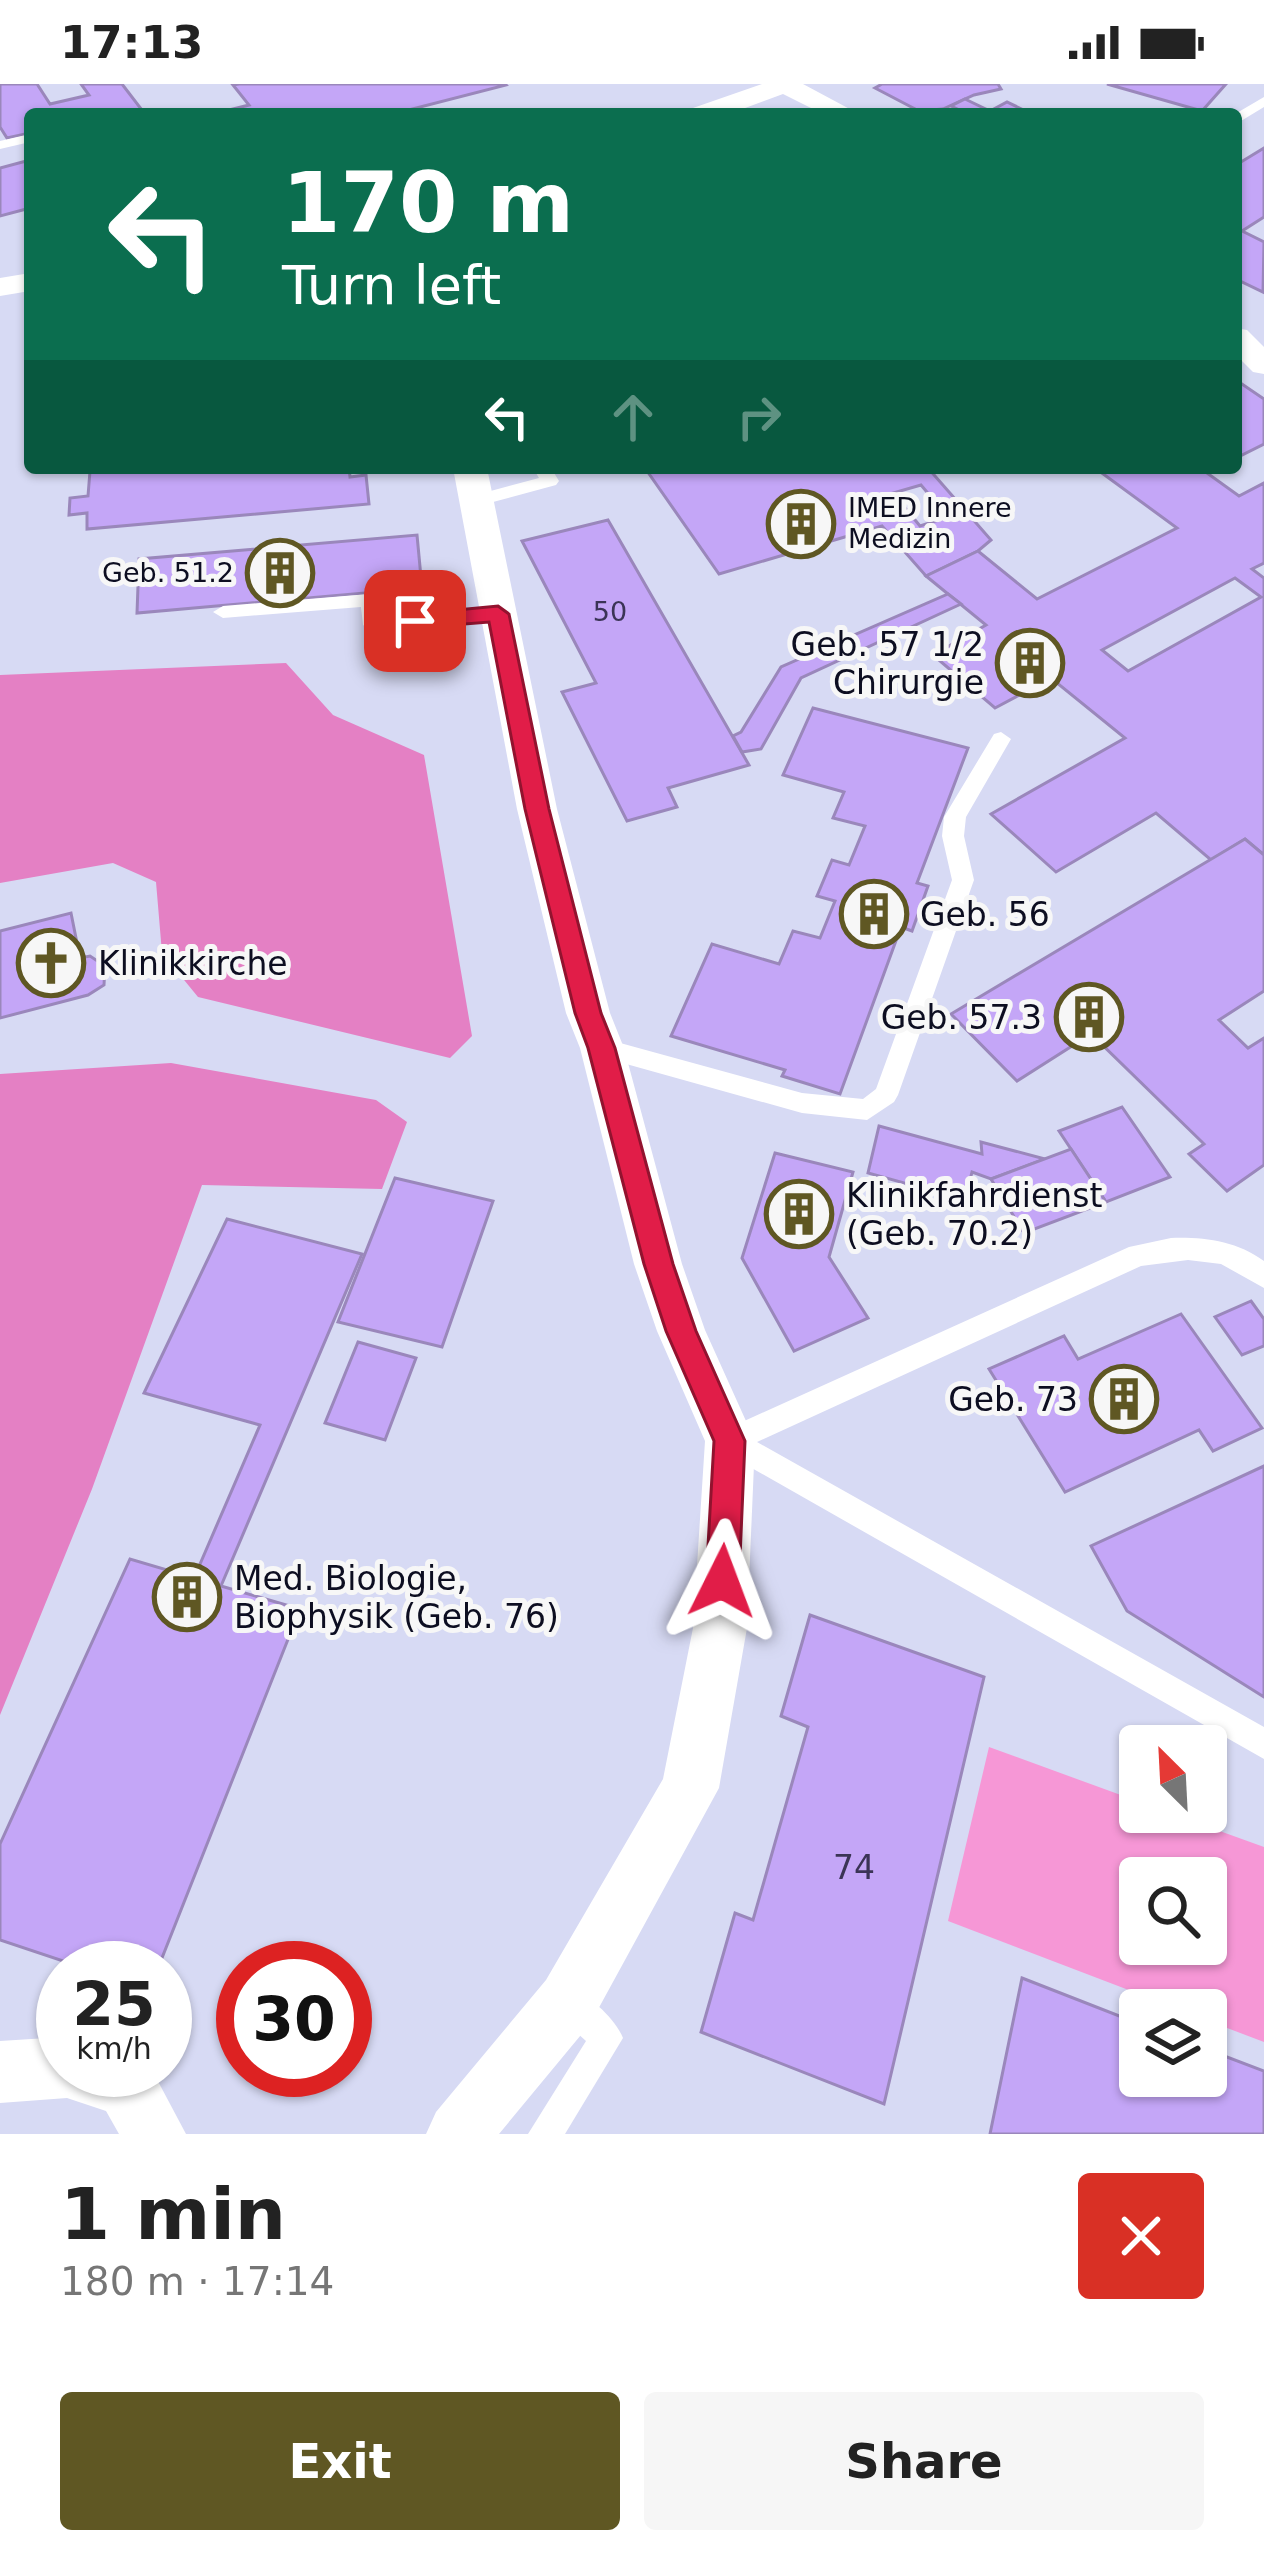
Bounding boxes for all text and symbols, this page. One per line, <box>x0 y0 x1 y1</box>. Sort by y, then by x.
text: 17:13 <box>60 16 203 69</box>
text: 170 m <box>282 154 574 252</box>
icon: left <box>84 156 240 312</box>
text: Turn left <box>282 254 501 317</box>
icon: left <box>474 384 540 450</box>
icon: ahead <box>600 384 666 450</box>
icon: right <box>726 384 792 450</box>
building icon: IMED Innere Medizin <box>766 489 836 559</box>
place label: IMED Innere Medizin <box>848 492 1012 554</box>
building icon: Geb. 51.2 <box>245 538 315 608</box>
place label: Geb. 51.2 <box>102 557 234 588</box>
pin <box>364 570 466 672</box>
icon: arrive <box>382 588 448 654</box>
house number: 50 <box>593 596 627 627</box>
place label: Geb. 57 1/2 Chirurgie <box>791 625 984 702</box>
building icon: Geb. 57 1/2 Chirurgie <box>995 628 1065 698</box>
building icon: Geb. 56 <box>839 879 909 949</box>
place label: Geb. 56 <box>920 895 1050 934</box>
church icon: Klinikkirche <box>16 928 86 998</box>
place label: Klinikkirche <box>98 944 288 983</box>
building icon: Geb. 57.3 <box>1054 982 1124 1052</box>
place label: Geb. 57.3 <box>881 998 1042 1037</box>
place label: Klinikfahrdienst (Geb. 70.2) <box>846 1176 1102 1253</box>
building icon: Klinikfahrdienst (Geb. 70.2) <box>764 1179 834 1249</box>
building icon: Geb. 73 <box>1089 1364 1159 1434</box>
place label: Geb. 73 <box>948 1380 1078 1419</box>
position arrow <box>659 1518 785 1644</box>
place label: Med. Biologie, Biophysik (Geb. 76) <box>234 1559 559 1636</box>
building icon: Med. Biologie, Biophysik (Geb. 76) <box>152 1562 222 1632</box>
north arrow <box>1119 1725 1227 1833</box>
map controls <box>1119 1725 1227 2097</box>
house number: 74 <box>833 1848 875 1887</box>
button: search <box>1119 1857 1227 1965</box>
speed limit sign: 30 <box>216 1941 372 2097</box>
text: 25 <box>72 1969 156 2039</box>
button: layers <box>1119 1989 1227 2097</box>
text: km/h <box>76 2031 152 2066</box>
text: 1 min <box>60 2172 286 2256</box>
button: close <box>1078 2173 1204 2299</box>
text: 180 m · 17:14 <box>60 2259 334 2304</box>
button: Exit <box>60 2392 620 2530</box>
button: Share <box>644 2392 1204 2530</box>

